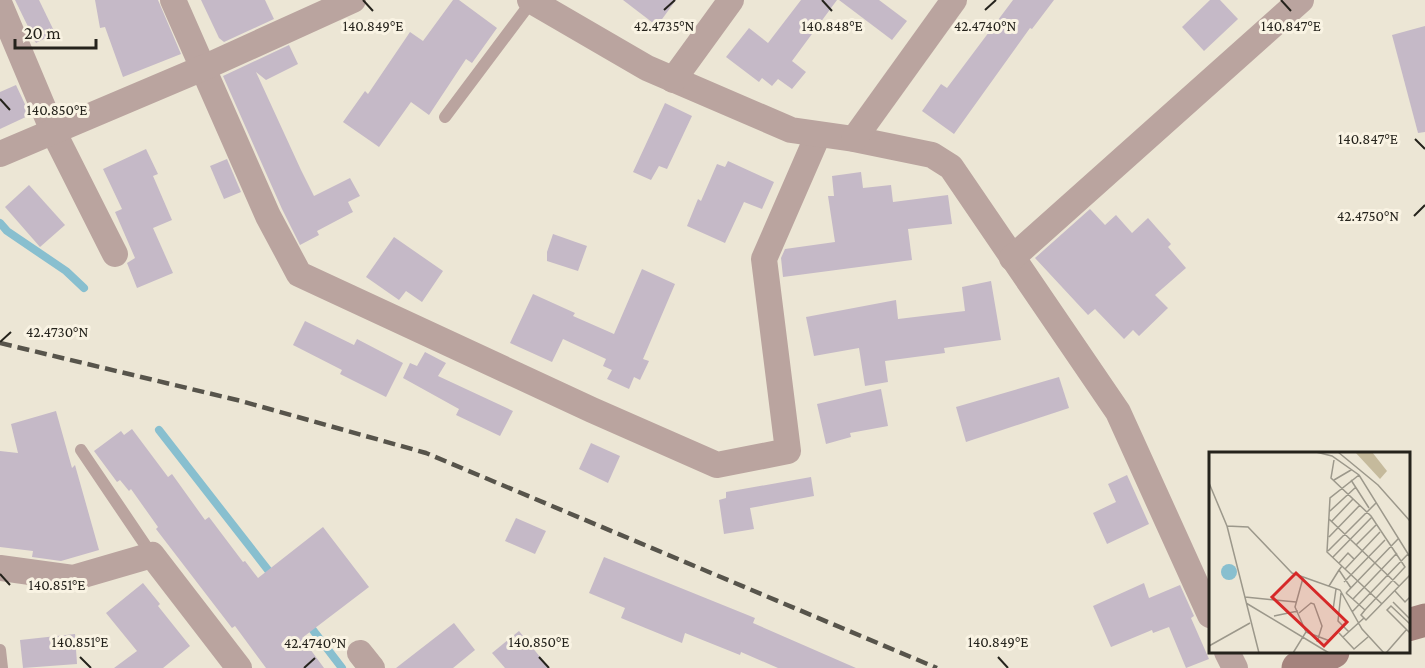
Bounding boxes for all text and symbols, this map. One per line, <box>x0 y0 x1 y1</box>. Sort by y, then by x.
scale bar <box>15 12 96 50</box>
text: 140.849°E <box>343 18 403 34</box>
text: 42.4735°N <box>633 18 695 34</box>
text: 140.848°E <box>801 18 863 34</box>
text: 42.4740°N <box>954 18 1016 34</box>
text: 140.847°E <box>1261 18 1321 34</box>
text: 20 m <box>24 23 61 43</box>
text: 140.850°E <box>27 102 87 118</box>
text: 140.847°E <box>1338 131 1398 147</box>
text: 42.4750°N <box>1337 208 1399 224</box>
text: 42.4730°N <box>26 324 88 340</box>
inset map <box>1209 452 1410 653</box>
text: 140.851°E <box>28 577 86 593</box>
text: 140.851°E <box>51 634 109 650</box>
text: 140.850°E <box>509 634 569 650</box>
text: 140.849°E <box>968 634 1028 650</box>
text: 42.4740°N <box>284 635 346 651</box>

